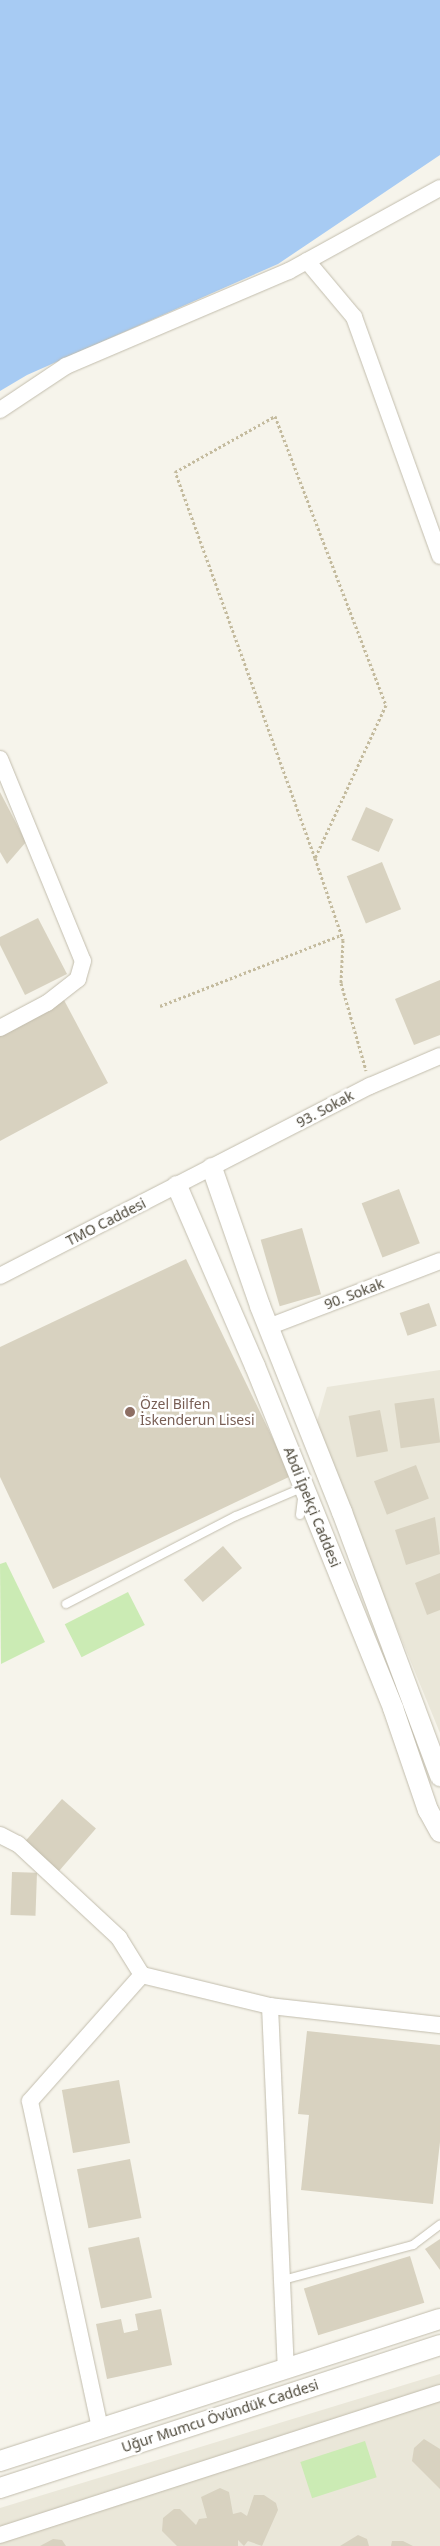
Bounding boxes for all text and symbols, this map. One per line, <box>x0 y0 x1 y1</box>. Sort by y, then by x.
street label: 93. Sokak <box>294 1087 356 1131</box>
street label: TMO Caddesi <box>63 1195 149 1249</box>
street label: 90. Sokak <box>322 1275 386 1313</box>
place label: Özel Bilfen İskenderun Lisesi <box>140 1396 255 1428</box>
marker: Özel Bilfen İskenderun Lisesi <box>124 1406 136 1418</box>
street label: Abdi İpekçi Caddesi <box>280 1444 344 1570</box>
street label: Uğur Mumcu Övündük Caddesi <box>119 2376 321 2456</box>

